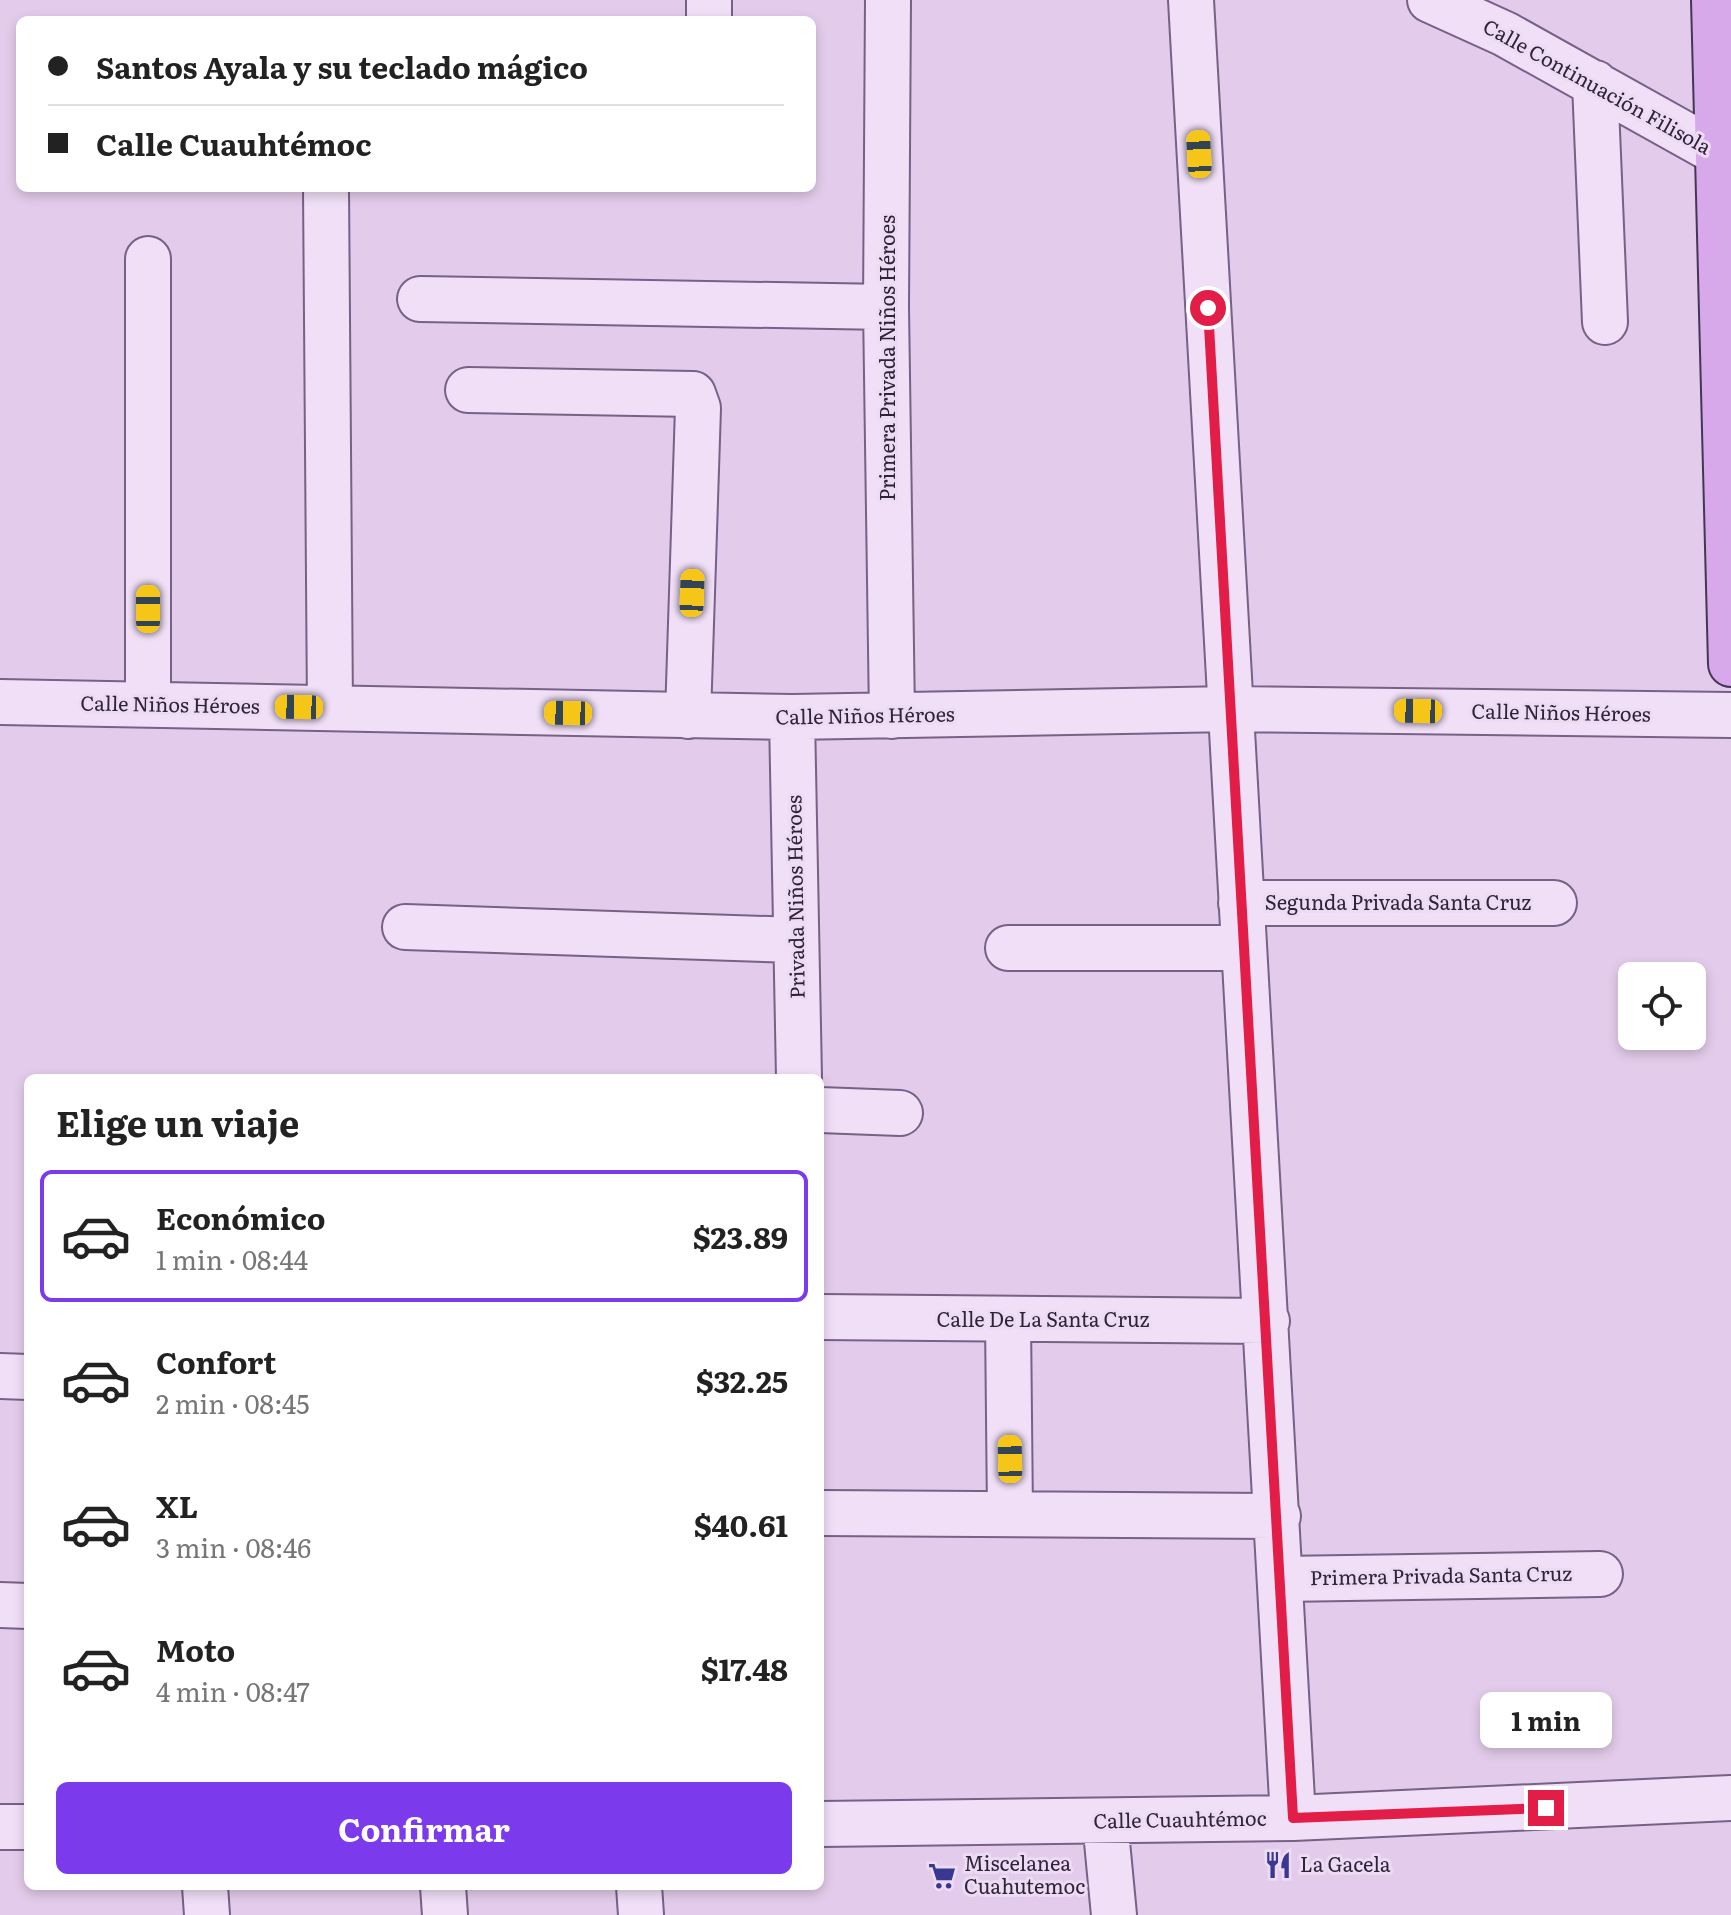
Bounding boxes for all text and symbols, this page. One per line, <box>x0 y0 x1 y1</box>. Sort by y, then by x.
street label: Calle Continuación Filisola <box>1478 10 1718 161</box>
text: Santos Ayala y su teclado mágico <box>96 44 588 88</box>
text: Calle Cuauhtémoc <box>96 121 371 165</box>
car <box>1186 129 1212 179</box>
street label: Primera Privada Niños Héroes <box>871 215 901 501</box>
route start <box>1190 290 1226 326</box>
car <box>679 569 705 617</box>
car <box>136 585 160 633</box>
street label: Calle Niños Héroes <box>80 686 260 720</box>
street label: Calle Niños Héroes <box>1471 694 1651 728</box>
car <box>275 695 323 719</box>
street label: Calle Niños Héroes <box>775 697 955 731</box>
car <box>1394 699 1442 723</box>
car <box>544 701 592 725</box>
street label: Privada Niños Héroes <box>777 795 811 999</box>
street label: Segunda Privada Santa Cruz <box>1265 886 1532 916</box>
map controls <box>1618 962 1706 1050</box>
button: locate <box>1618 962 1706 1050</box>
text: Elige un viaje <box>56 1095 299 1148</box>
text: Económico <box>156 1195 325 1239</box>
icon: car <box>60 1200 132 1272</box>
text: $23.89 <box>693 1214 788 1258</box>
text: 1 min · 08:44 <box>156 1239 308 1278</box>
street label: Calle De La Santa Cruz <box>937 1303 1150 1333</box>
text: Confort <box>156 1339 277 1383</box>
icon: car <box>60 1344 132 1416</box>
text: $32.25 <box>696 1358 788 1402</box>
text: 2 min · 08:45 <box>156 1383 310 1422</box>
car <box>998 1435 1022 1483</box>
text: XL <box>156 1483 198 1527</box>
icon: car <box>60 1488 132 1560</box>
text: $40.61 <box>694 1502 788 1546</box>
text: 3 min · 08:46 <box>156 1527 311 1566</box>
street label: Primera Privada Santa Cruz <box>1310 1557 1573 1591</box>
text: Moto <box>156 1627 235 1671</box>
icon: car <box>60 1632 132 1704</box>
text: $17.48 <box>701 1646 788 1690</box>
text: 4 min · 08:47 <box>156 1671 310 1710</box>
callout: 1 min <box>1480 1692 1612 1748</box>
text: 1 min <box>1511 1700 1581 1739</box>
button: Confirmar <box>56 1782 792 1874</box>
route end <box>1528 1790 1564 1826</box>
street label: Calle Cuauhtémoc <box>1093 1801 1267 1835</box>
place label: Miscelanea Cuahutemoc <box>964 1847 1085 1900</box>
place label: La Gacela <box>1300 1848 1391 1878</box>
restaurant icon: La Gacela <box>1263 1850 1293 1880</box>
supermarket icon: Miscelanea Cuahutemoc <box>927 1861 957 1891</box>

